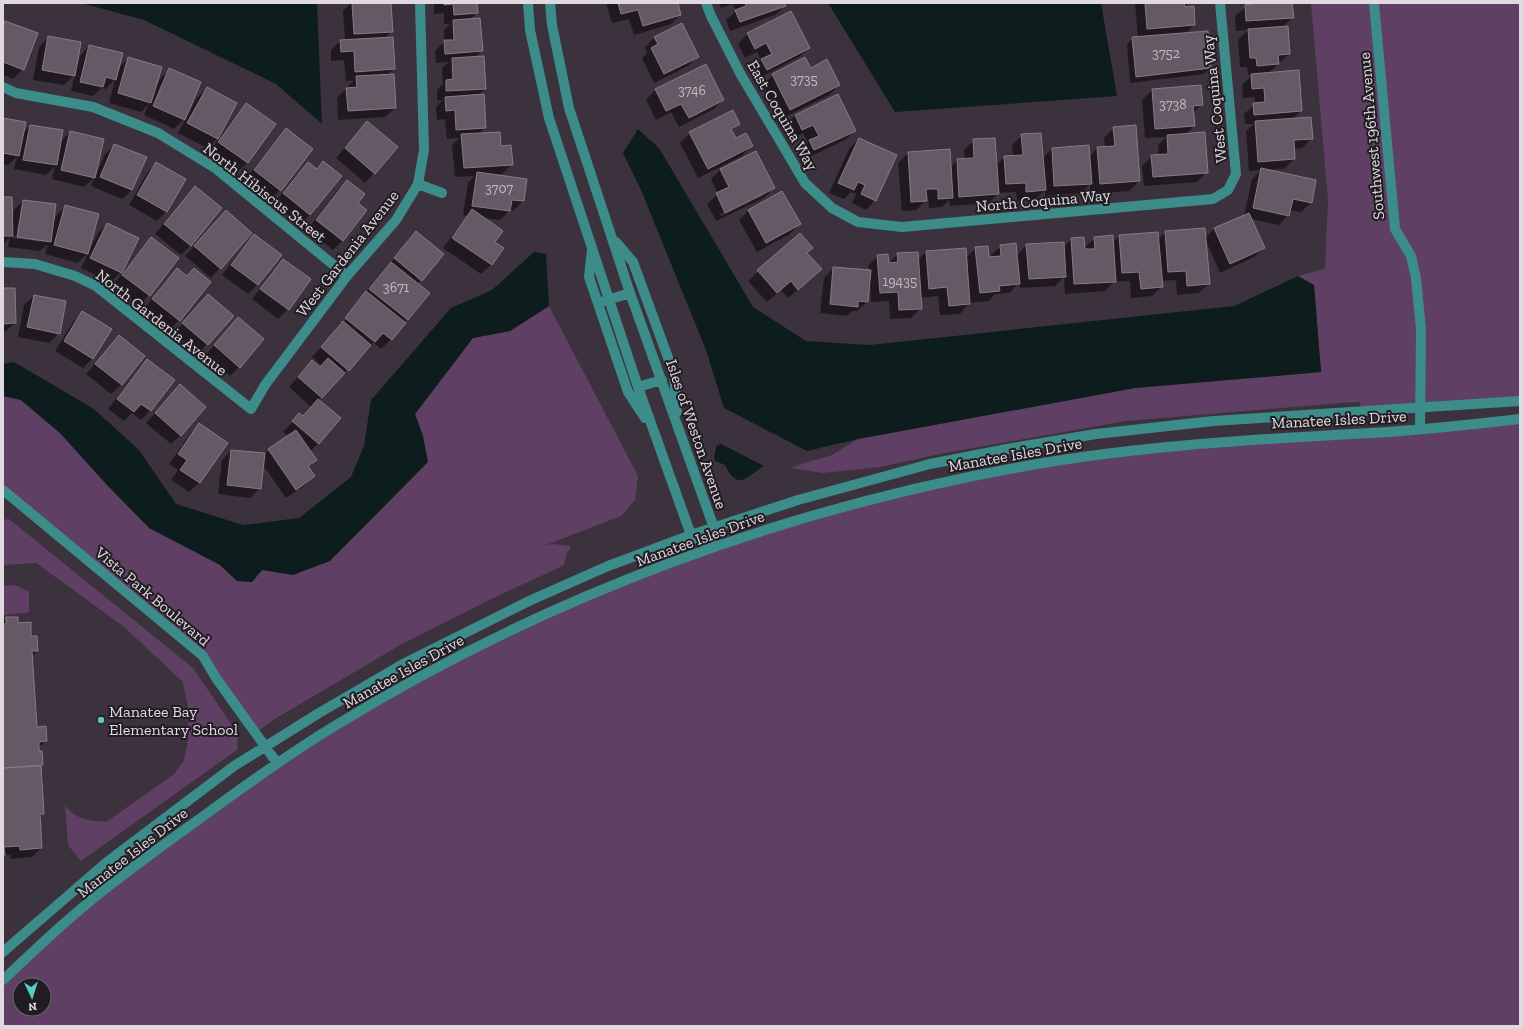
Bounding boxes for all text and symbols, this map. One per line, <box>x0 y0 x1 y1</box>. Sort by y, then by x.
street label: West Coquina Way <box>1198 33 1231 164</box>
house number: 3752 <box>1152 45 1180 62</box>
street label: Southwest 196th Avenue <box>1355 51 1388 221</box>
street label: East Coquina Way <box>743 57 822 174</box>
house number: 3735 <box>790 71 818 88</box>
house number: 3746 <box>678 82 706 99</box>
house number: 3738 <box>1159 96 1187 113</box>
street label: North Hibiscus Street <box>200 139 330 246</box>
house number: 3707 <box>485 180 513 197</box>
street label: North Coquina Way <box>975 185 1112 216</box>
street label: West Gardenia Avenue <box>292 186 403 320</box>
street label: North Gardenia Avenue <box>92 265 231 380</box>
house number: 19435 <box>883 273 917 290</box>
house number: 3671 <box>383 279 410 296</box>
street label: Isles of Weston Avenue <box>662 357 731 511</box>
street label: Manatee Isles Drive <box>1271 406 1407 433</box>
street label: Manatee Isles Drive <box>947 433 1083 476</box>
street label: Manatee Isles Drive <box>633 506 767 571</box>
street label: Vista Park Boulevard <box>91 542 214 650</box>
street label: Manatee Isles Drive <box>339 630 467 713</box>
place label: Manatee Bay Elementary School <box>109 702 238 739</box>
marker: Manatee Bay Elementary School <box>96 715 106 725</box>
street label: Manatee Isles Drive <box>73 803 191 902</box>
north arrow <box>12 977 52 1017</box>
text: N <box>27 1000 37 1013</box>

